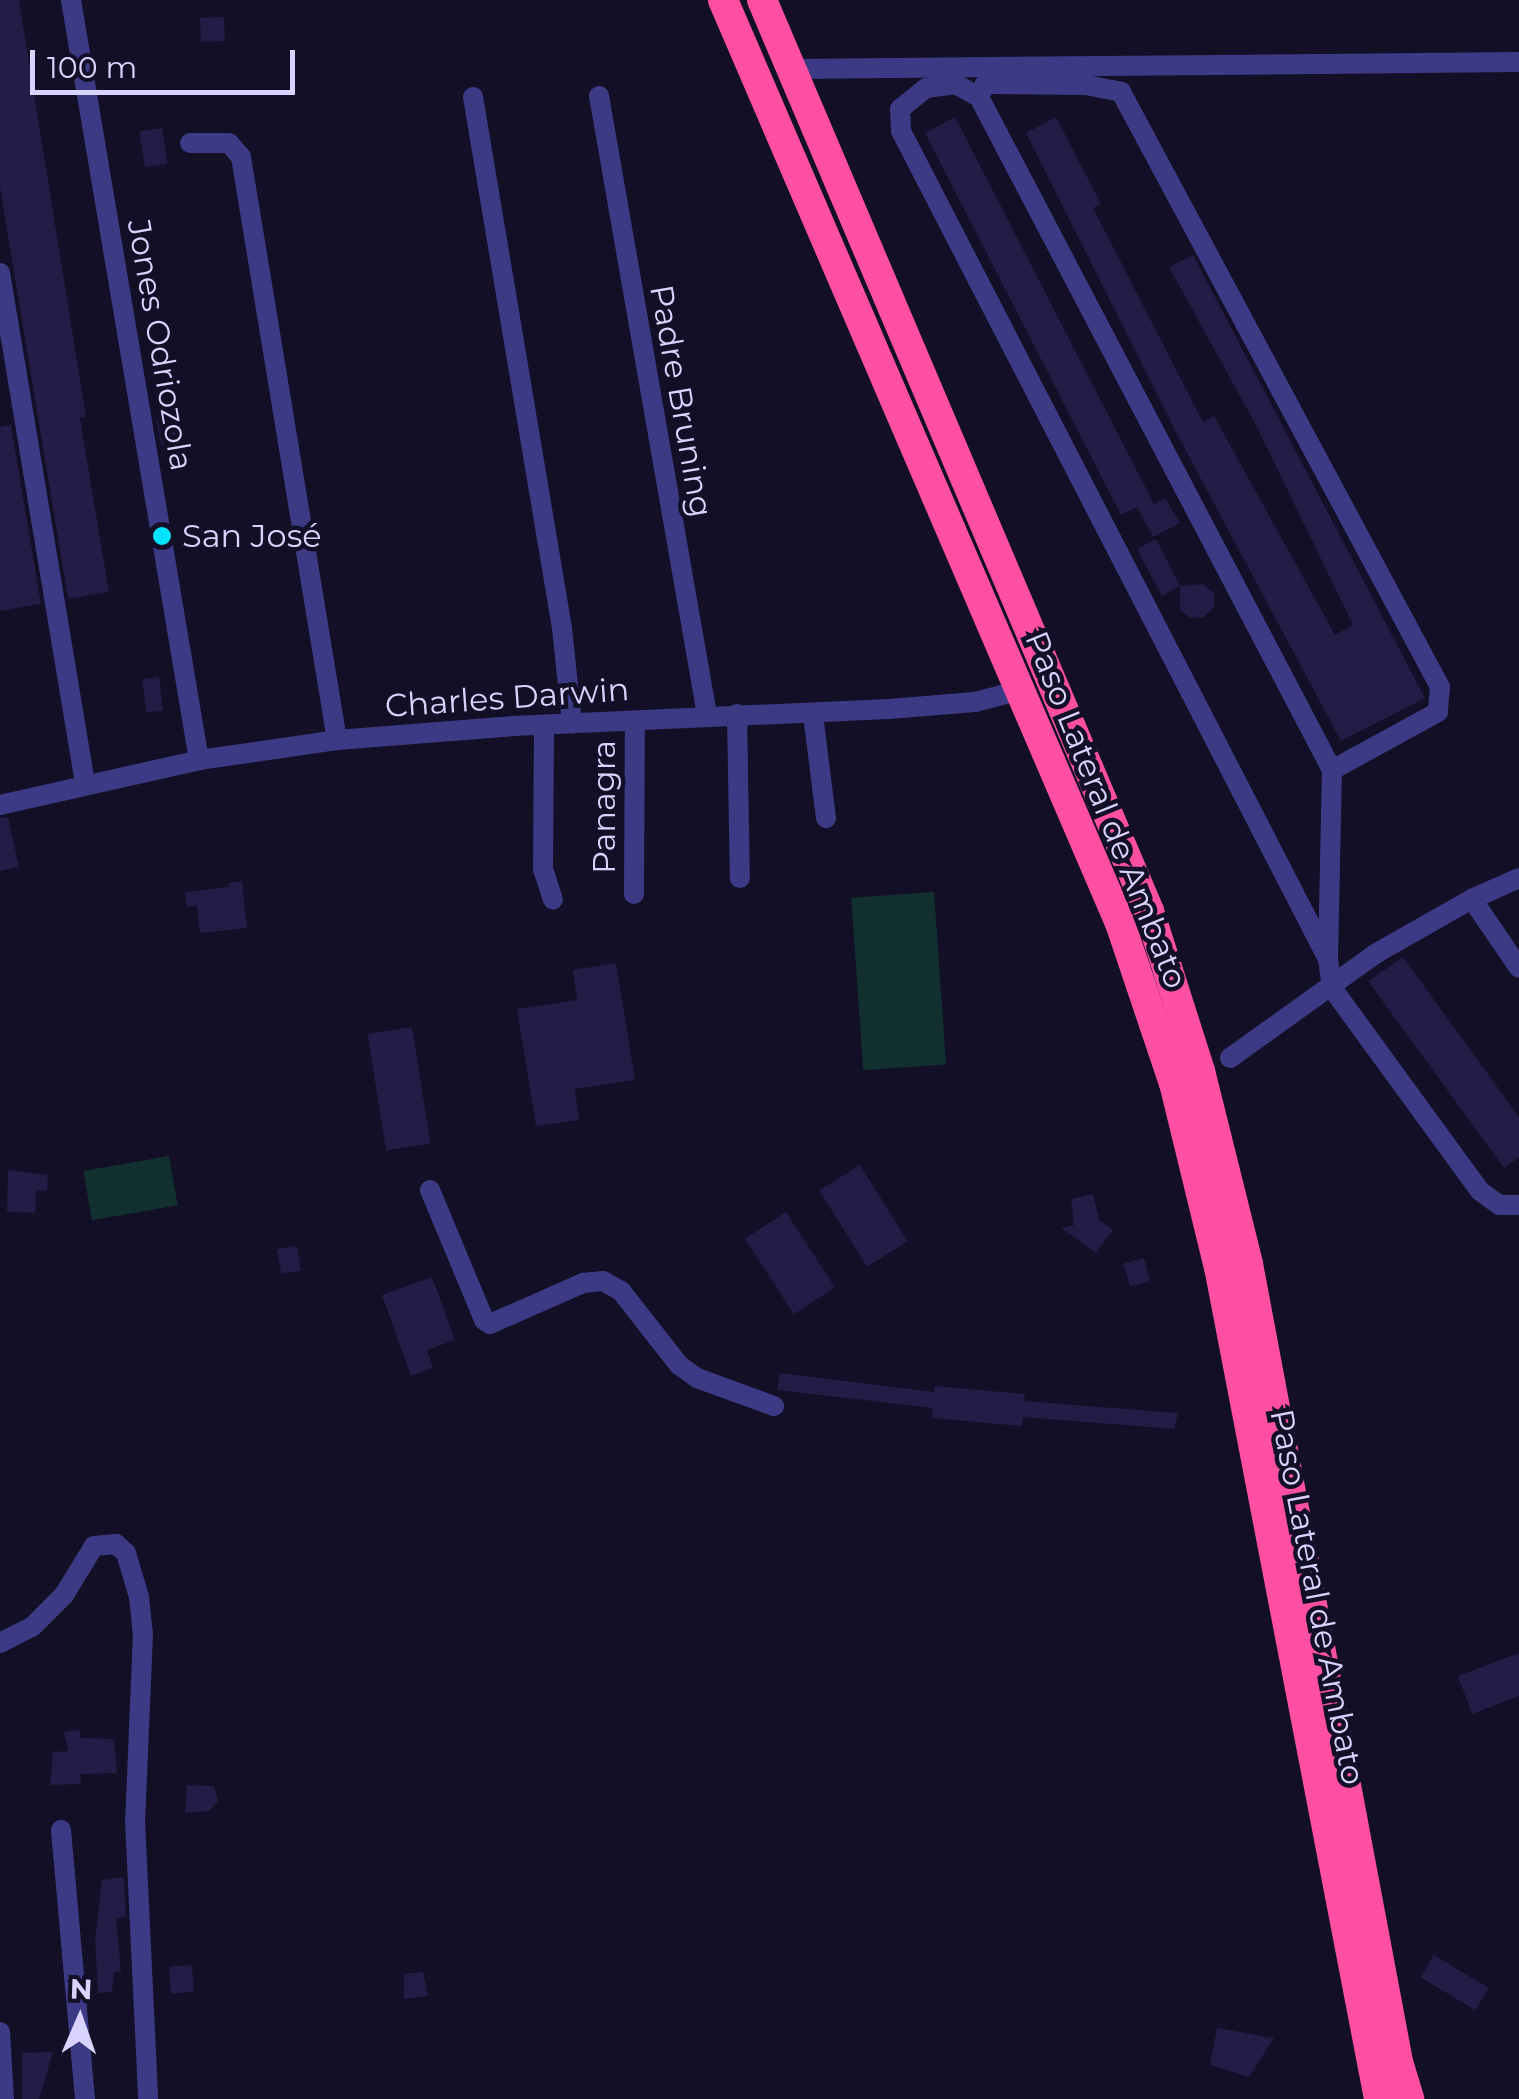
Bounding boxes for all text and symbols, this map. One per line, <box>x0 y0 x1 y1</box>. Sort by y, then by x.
scale bar <box>35 30 300 92</box>
text: 100 m <box>47 49 137 86</box>
street label: Jones Odriozola <box>119 217 201 473</box>
street label: Padre Bruning <box>642 282 720 520</box>
place label: San José <box>182 517 322 555</box>
marker: San José <box>151 525 173 547</box>
street label: Paso Lateral de Ambato <box>1017 626 1195 994</box>
street label: Charles Darwin <box>384 670 630 726</box>
street label: Panagra <box>585 740 623 874</box>
street label: Paso Lateral de Ambato <box>1262 1406 1372 1788</box>
north arrow <box>30 1969 130 2069</box>
text: N <box>69 1972 93 2006</box>

